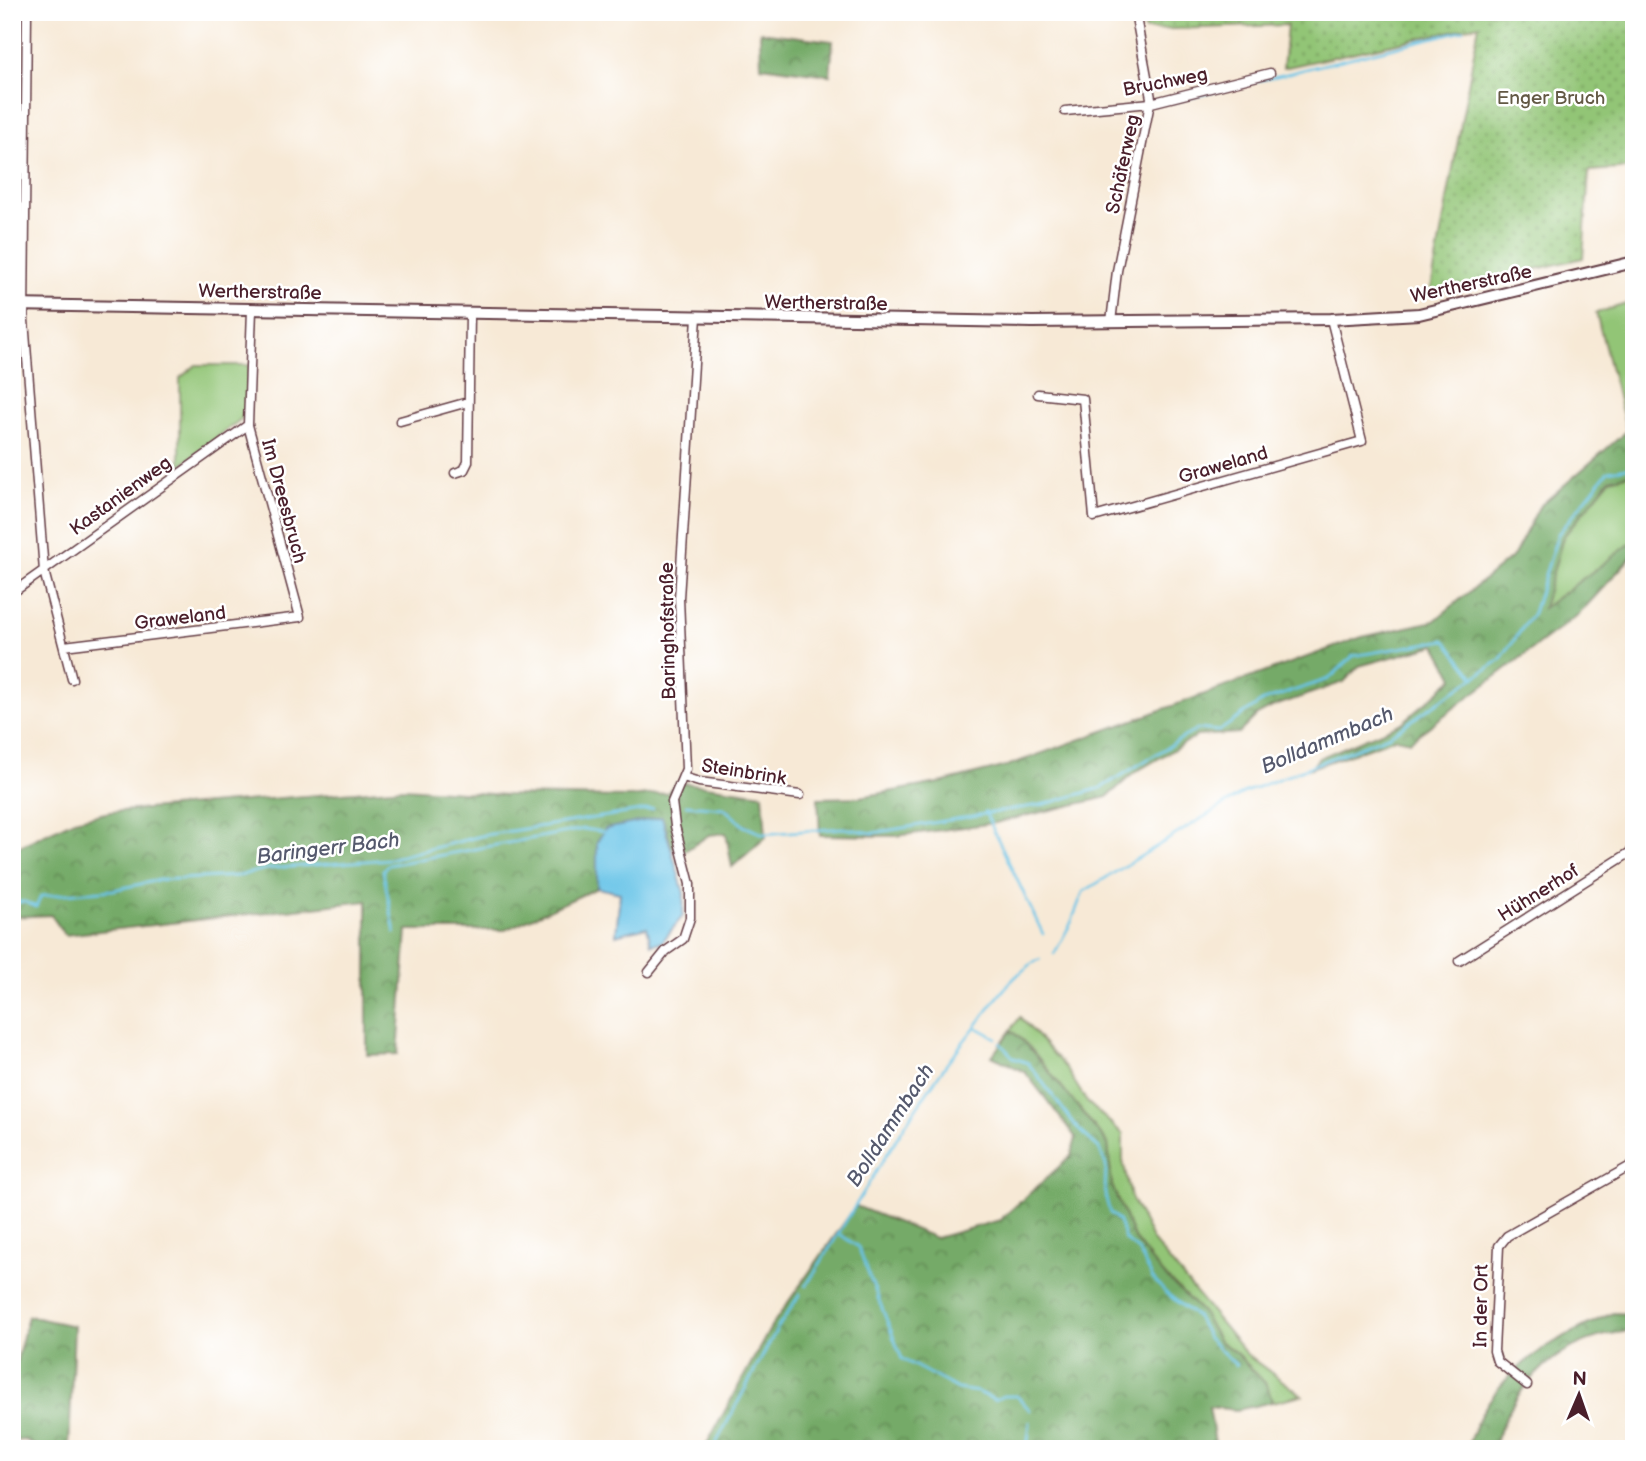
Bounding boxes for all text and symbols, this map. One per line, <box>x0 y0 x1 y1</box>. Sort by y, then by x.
street label: Bruchweg <box>1121 63 1210 102</box>
park label: Enger Bruch <box>1497 87 1605 110</box>
street label: Schäferweg <box>1102 113 1145 216</box>
street label: Wertherstraße <box>1409 260 1534 309</box>
street label: Wertherstraße <box>198 280 322 305</box>
street label: Wertherstraße <box>764 291 888 316</box>
street label: Im Dreesbruch <box>256 437 311 566</box>
street label: Graweland <box>1176 442 1271 489</box>
street label: Kastanienweg <box>66 452 176 541</box>
street label: Baringhofstraße <box>656 562 681 700</box>
street label: Graweland <box>133 601 227 635</box>
water label: Bolldammbach <box>1257 701 1398 780</box>
street label: Steinbrink <box>700 754 788 791</box>
water label: Baringerr Bach <box>255 827 401 870</box>
street label: Hühnerhof <box>1494 859 1584 927</box>
water label: Bolldammbach <box>841 1059 940 1191</box>
street label: In der Ort <box>1469 1264 1494 1348</box>
north arrow <box>1544 1360 1614 1430</box>
text: N <box>1572 1368 1587 1391</box>

